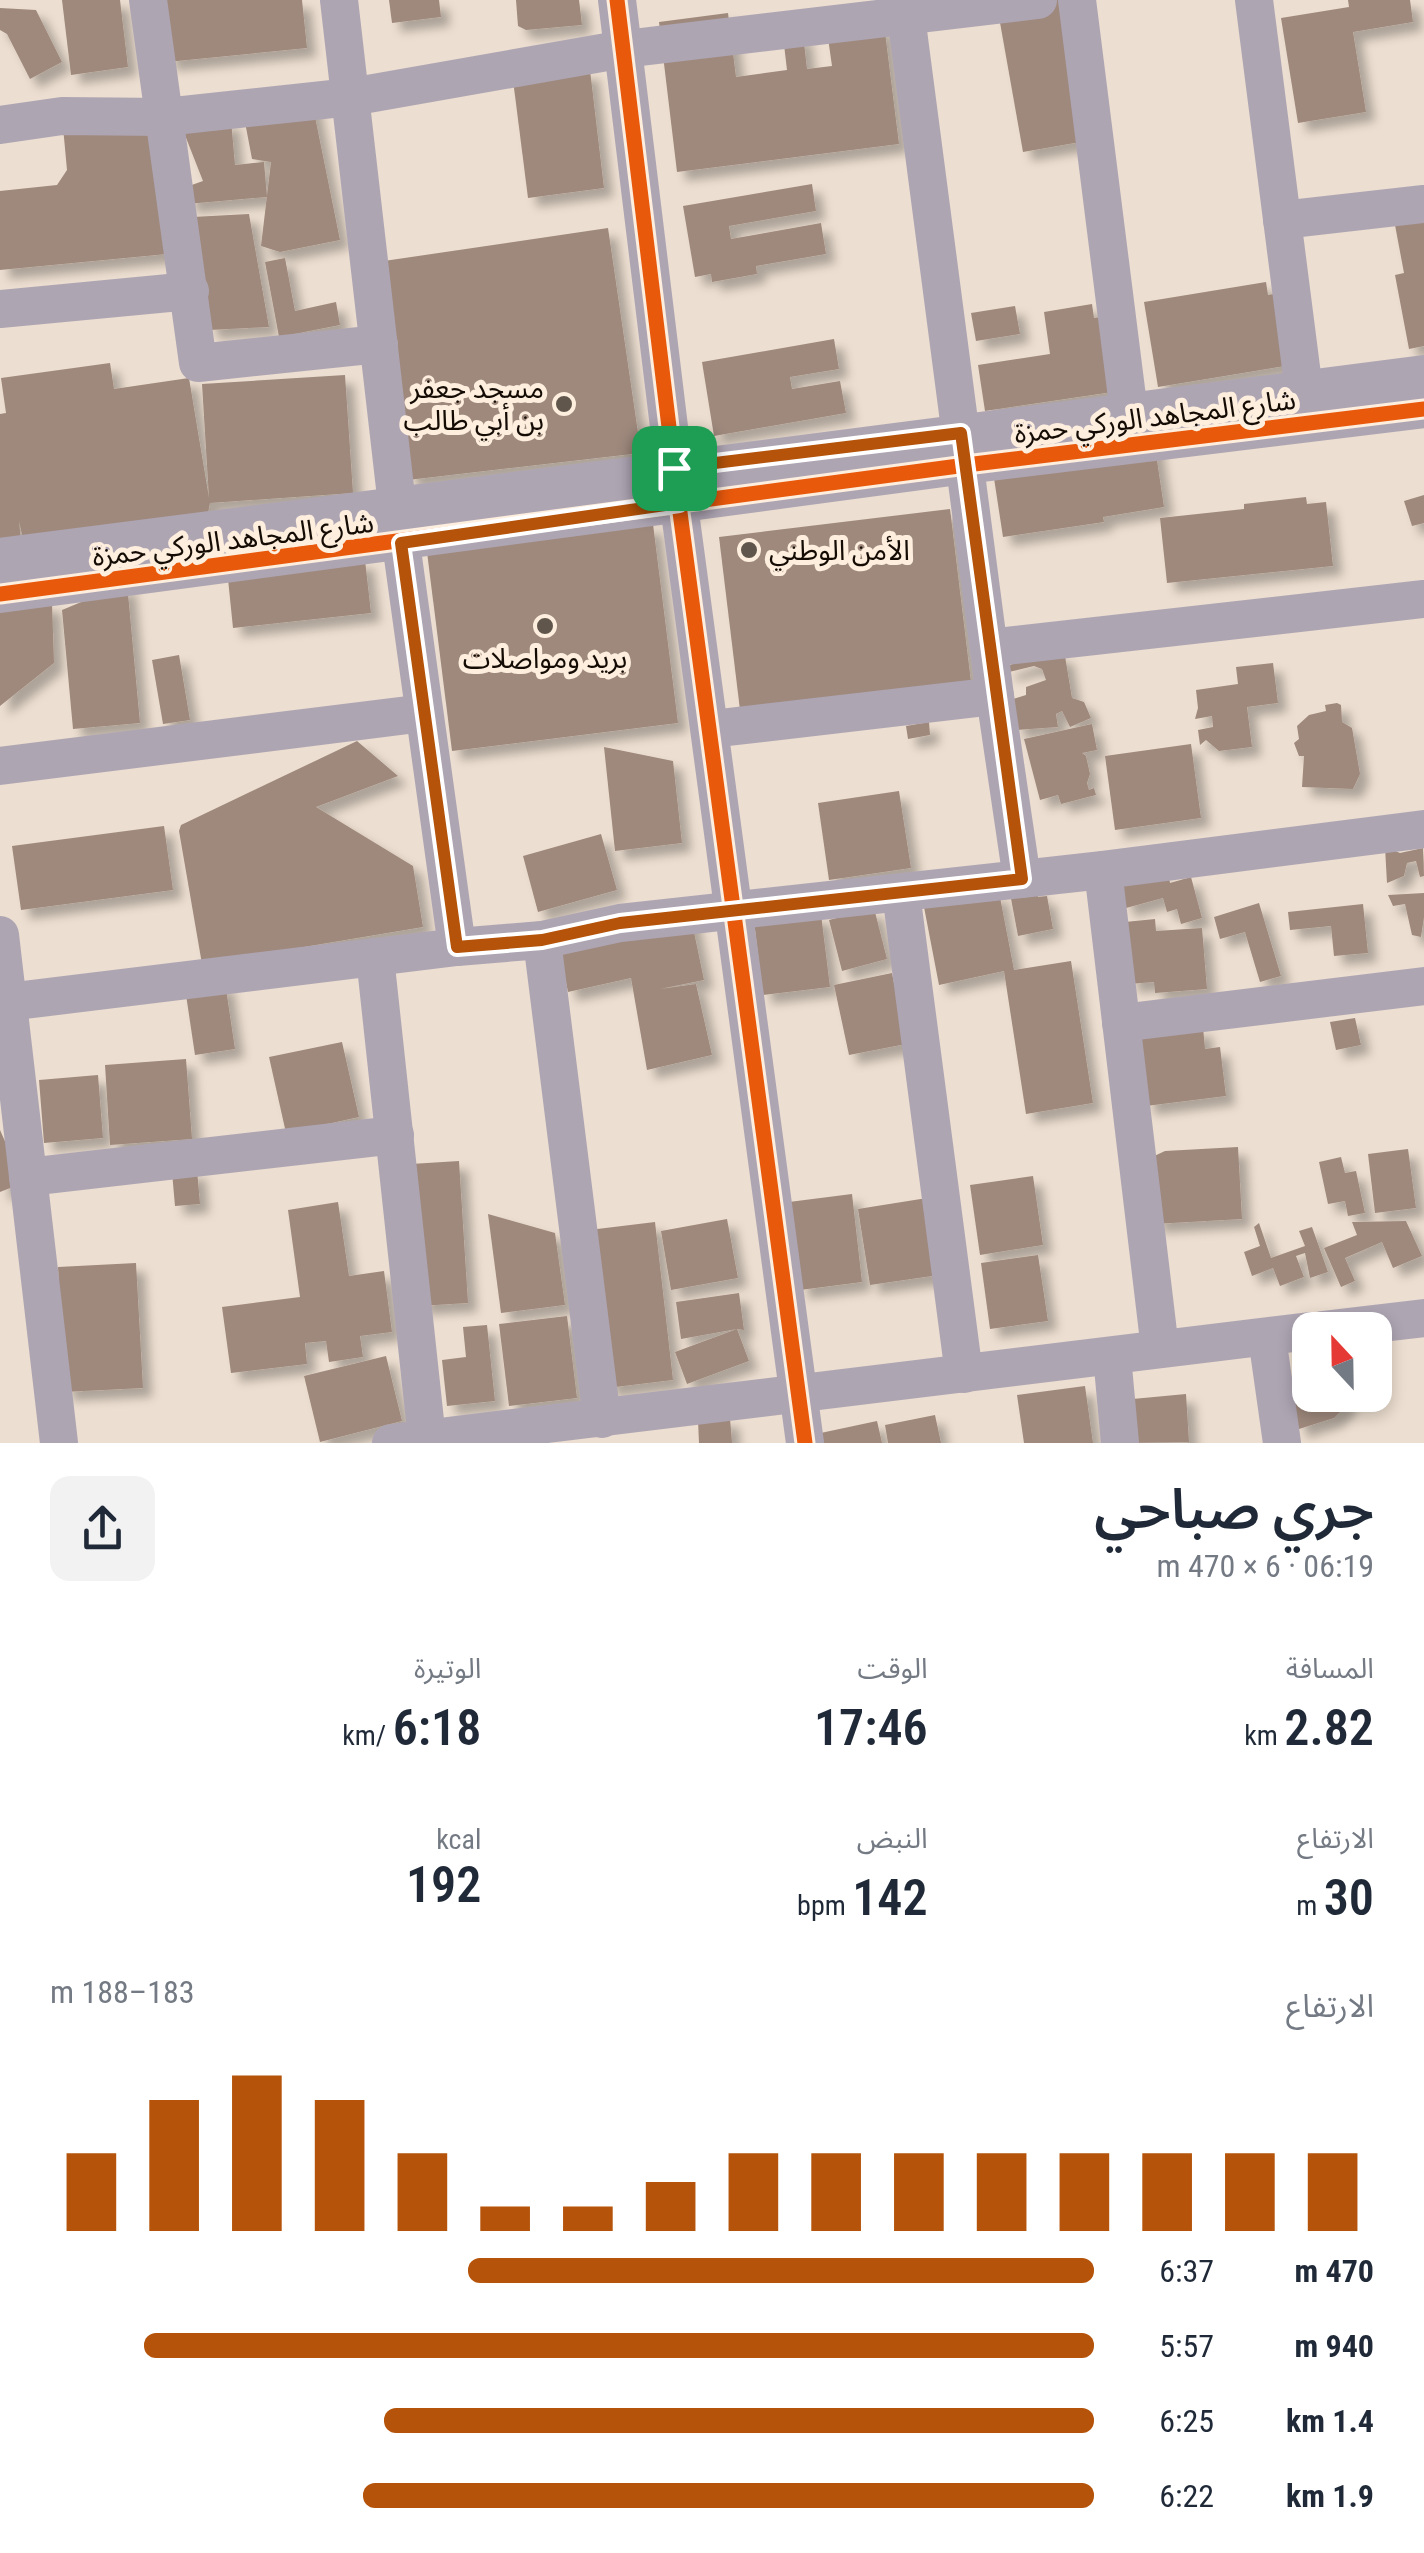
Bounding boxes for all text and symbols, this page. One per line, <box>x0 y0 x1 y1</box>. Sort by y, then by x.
place label: مسجد جعفر بن أبي طالب <box>403 372 544 441</box>
street label: شارع المجاهد الوركي حمزة <box>1012 383 1298 455</box>
marker: مسجد جعفر بن أبي طالب <box>553 393 575 415</box>
pin <box>632 426 717 511</box>
icon: arrive <box>647 441 702 496</box>
street label: شارع المجاهد الوركي حمزة <box>90 506 376 578</box>
place label: الأمن الوطني <box>769 534 910 571</box>
marker: الأمن الوطني <box>738 539 760 561</box>
marker: بريد ومواصلات <box>534 615 556 637</box>
place label: بريد ومواصلات <box>463 642 627 675</box>
north arrow <box>1292 1312 1392 1412</box>
map controls <box>1292 1312 1392 1412</box>
button: share <box>50 1476 155 1581</box>
text: جري صباحي <box>1094 1477 1374 1541</box>
text: 06:19 · 6 × 470 m <box>1156 1547 1374 1585</box>
text: الوتيرة <box>414 1652 481 1685</box>
text: الوقت <box>857 1652 928 1685</box>
text: المسافة <box>1286 1652 1374 1685</box>
text: 6:18 <box>393 1699 481 1757</box>
text: 17:46 <box>814 1699 928 1757</box>
text: 2.82 <box>1284 1699 1374 1757</box>
text: /km <box>342 1719 393 1752</box>
text: km <box>1244 1719 1284 1752</box>
text: النبض <box>857 1822 928 1855</box>
text: الارتفاع <box>1297 1822 1374 1855</box>
text: kcal <box>436 1823 481 1856</box>
text: 192 <box>406 1856 481 1914</box>
text: 142 <box>852 1869 928 1927</box>
text: 30 <box>1324 1869 1374 1927</box>
text: bpm <box>797 1889 852 1922</box>
text: m <box>1296 1889 1324 1922</box>
text: 183–188 m <box>50 1973 195 2011</box>
text: الارتفاع <box>1286 1987 1374 2025</box>
text: 6:37 <box>1159 2252 1214 2290</box>
text: 470 m <box>1294 2252 1374 2290</box>
text: 5:57 <box>1159 2327 1214 2365</box>
text: 940 m <box>1294 2327 1374 2365</box>
text: 6:25 <box>1159 2402 1214 2440</box>
text: 1.4 km <box>1286 2402 1374 2440</box>
text: 6:22 <box>1159 2477 1214 2515</box>
text: 1.9 km <box>1286 2477 1374 2515</box>

